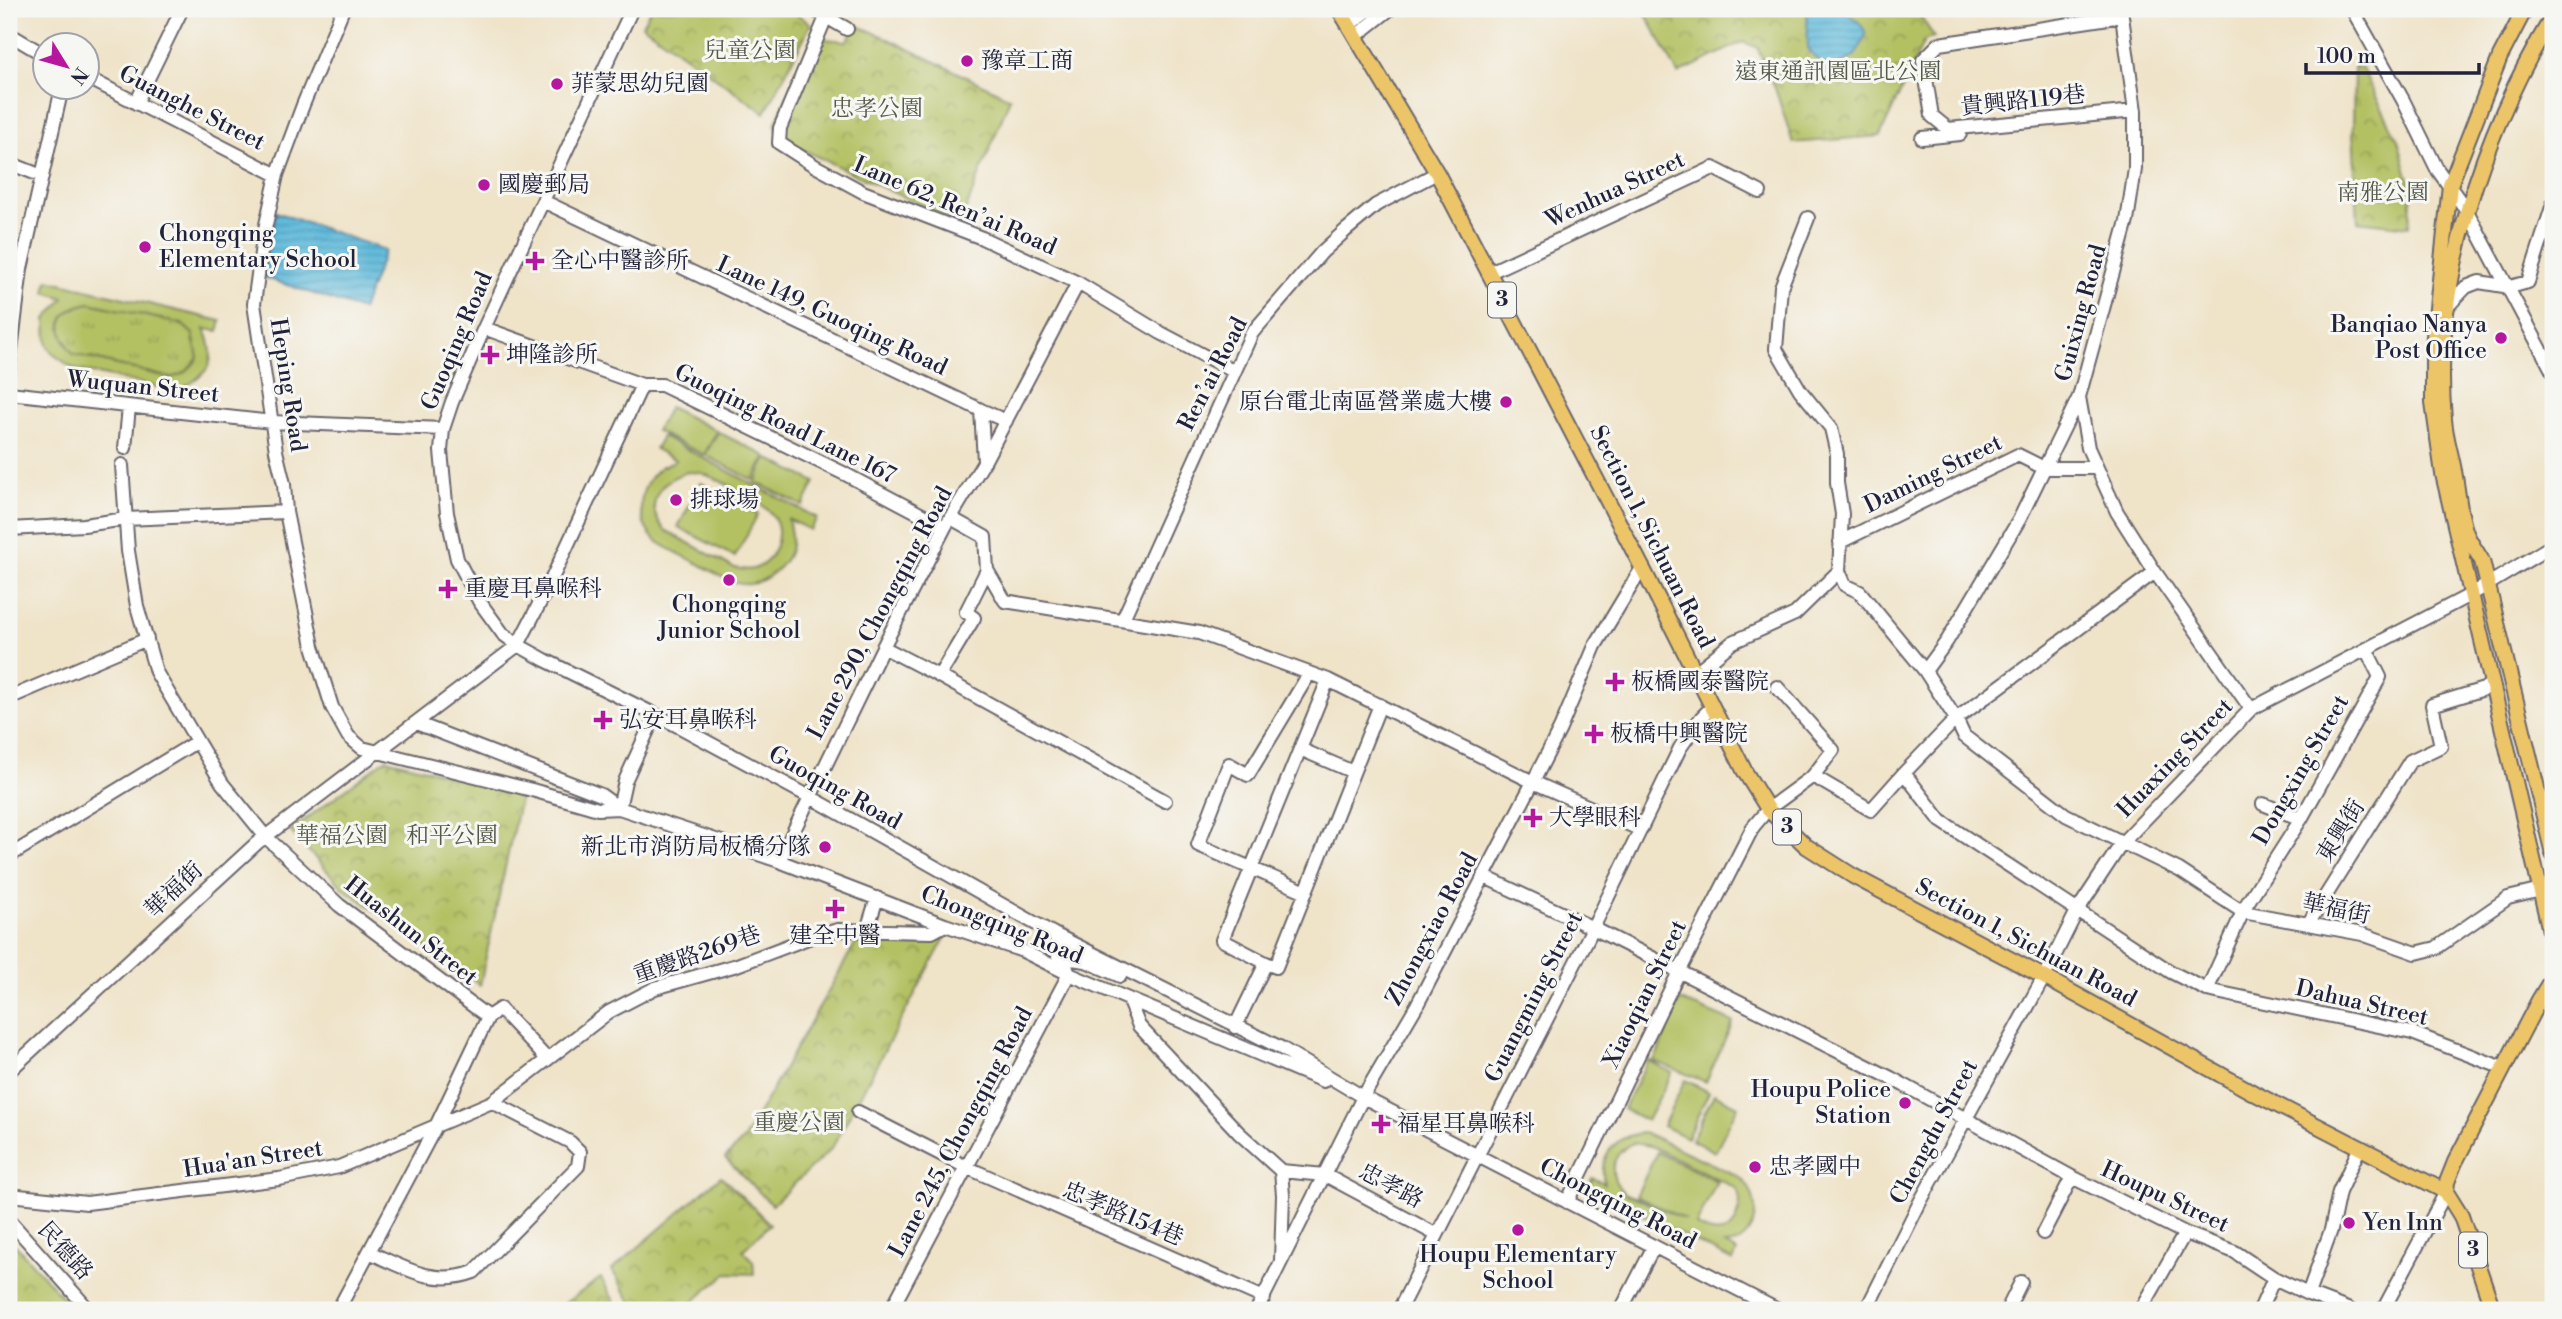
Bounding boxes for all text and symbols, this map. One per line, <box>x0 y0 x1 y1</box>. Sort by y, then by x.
north arrow <box>32 32 102 102</box>
scale bar <box>2306 32 2480 76</box>
park label: 兒童公園 <box>704 37 796 65</box>
text: 100 m <box>2317 44 2376 70</box>
place label: 豫章工商 <box>981 47 1073 75</box>
marker: 豫章工商 <box>959 53 975 69</box>
park label: 遠東通訊園區北公園 <box>1735 58 1942 86</box>
street label: Guanghe Street <box>114 59 270 157</box>
text: N <box>65 62 93 89</box>
place label: 菲蒙思幼兒園 <box>571 70 709 98</box>
marker: 菲蒙思幼兒園 <box>549 76 565 92</box>
street label: 貴興路119巷 <box>1959 81 2087 121</box>
park label: 忠孝公園 <box>831 95 923 123</box>
street label: Wenhua Street <box>1540 146 1689 235</box>
street label: Lane 62, Ren’ai Road <box>849 151 1061 261</box>
place label: 國慶郵局 <box>498 171 590 199</box>
marker: 國慶郵局 <box>476 177 492 193</box>
park label: 南雅公園 <box>2337 179 2429 207</box>
place label: Chongqing Elementary School <box>159 220 357 274</box>
marker: Chongqing Elementary School <box>137 239 153 255</box>
street label: Guixing Road <box>2049 241 2113 385</box>
place label: 全心中醫診所 <box>551 247 689 275</box>
street label: Lane 149, Guoqing Road <box>712 250 952 382</box>
marker: 全心中醫診所 <box>525 251 545 271</box>
street label: Guoqing Road <box>415 268 499 414</box>
road number: 3 <box>1488 282 1516 318</box>
place label: Banqiao Nanya Post Office <box>2330 311 2487 365</box>
street label: Ren’ai Road <box>1172 312 1254 436</box>
street label: Heping Road <box>264 316 312 454</box>
marker: Banqiao Nanya Post Office <box>2493 330 2509 346</box>
place label: 坤隆診所 <box>506 341 598 369</box>
marker: 坤隆診所 <box>480 345 500 365</box>
street label: Guoqing Road Lane 167 <box>670 358 901 490</box>
street label: Wuquan Street <box>64 365 221 409</box>
place label: 原台電北南區營業處大樓 <box>1239 388 1492 416</box>
marker: 原台電北南區營業處大樓 <box>1498 394 1514 410</box>
street label: Section 1, Sichuan Road <box>1584 421 1720 653</box>
street label: Daming Street <box>1859 429 2007 519</box>
street label: Lane 290, Chongqing Road <box>801 482 959 744</box>
place label: 排球場 <box>690 486 759 514</box>
marker: 排球場 <box>668 492 684 508</box>
marker: Chongqing Junior School <box>721 572 737 588</box>
place label: 重慶耳鼻喉科 <box>464 575 602 603</box>
marker: 重慶耳鼻喉科 <box>438 579 458 599</box>
place label: Chongqing Junior School <box>657 591 801 645</box>
place label: 板橋國泰醫院 <box>1631 668 1769 696</box>
marker: 板橋國泰醫院 <box>1605 672 1625 692</box>
street label: Dongxing Street <box>2247 690 2355 850</box>
street label: Huaxing Street <box>2111 692 2239 824</box>
place label: 弘安耳鼻喉科 <box>619 706 757 734</box>
marker: 弘安耳鼻喉科 <box>593 710 613 730</box>
place label: 板橋中興醫院 <box>1610 720 1748 748</box>
marker: 板橋中興醫院 <box>1584 724 1604 744</box>
street label: Guoqing Road <box>764 740 906 836</box>
street label: 東興街 <box>2311 794 2371 868</box>
place label: 大學眼科 <box>1549 804 1641 832</box>
marker: 大學眼科 <box>1523 808 1543 828</box>
road number: 3 <box>1773 810 1801 844</box>
park label: 華福公園 <box>296 822 388 850</box>
park label: 和平公園 <box>406 822 498 850</box>
place label: 新北市消防局板橋分隊 <box>581 833 811 861</box>
marker: 新北市消防局板橋分隊 <box>817 839 833 855</box>
street label: Zhongxiao Road <box>1380 848 1484 1010</box>
street label: 華福街 <box>139 856 209 924</box>
street label: Huashun Street <box>339 870 483 992</box>
street label: Section 1, Sichuan Road <box>1911 873 2141 1013</box>
street label: Chongqing Road <box>917 880 1087 970</box>
street label: 華福街 <box>2299 888 2373 930</box>
marker: 建全中醫 <box>825 899 845 919</box>
street label: Guangming Street <box>1479 907 1589 1087</box>
street label: Xiaoqian Street <box>1597 915 1693 1073</box>
street label: 重慶路269巷 <box>630 920 764 990</box>
place label: 建全中醫 <box>789 922 881 950</box>
street label: Dahua Street <box>2293 974 2431 1032</box>
street label: Lane 245, Chongqing Road <box>883 1002 1039 1262</box>
street label: Chengdu Street <box>1884 1055 1984 1209</box>
place label: Houpu Police Station <box>1751 1076 1891 1130</box>
marker: Houpu Police Station <box>1897 1095 1913 1111</box>
park label: 重慶公園 <box>753 1109 845 1137</box>
place label: 福星耳鼻喉科 <box>1397 1110 1535 1138</box>
marker: 福星耳鼻喉科 <box>1371 1114 1391 1134</box>
street label: Hua'an Street <box>181 1134 325 1184</box>
street label: Chongqing Road <box>1535 1152 1701 1256</box>
place label: 忠孝國中 <box>1769 1153 1861 1181</box>
street label: Houpu Street <box>2097 1155 2233 1239</box>
street label: 忠孝路 <box>1354 1157 1428 1215</box>
marker: 忠孝國中 <box>1747 1159 1763 1175</box>
street label: 忠孝路154巷 <box>1058 1176 1188 1252</box>
place label: Yen Inn <box>2362 1209 2443 1237</box>
marker: Yen Inn <box>2341 1215 2357 1231</box>
street label: 民德路 <box>32 1216 98 1286</box>
marker: Houpu Elementary School <box>1510 1222 1526 1238</box>
road number: 3 <box>2459 1232 2487 1268</box>
place label: Houpu Elementary School <box>1419 1241 1618 1295</box>

